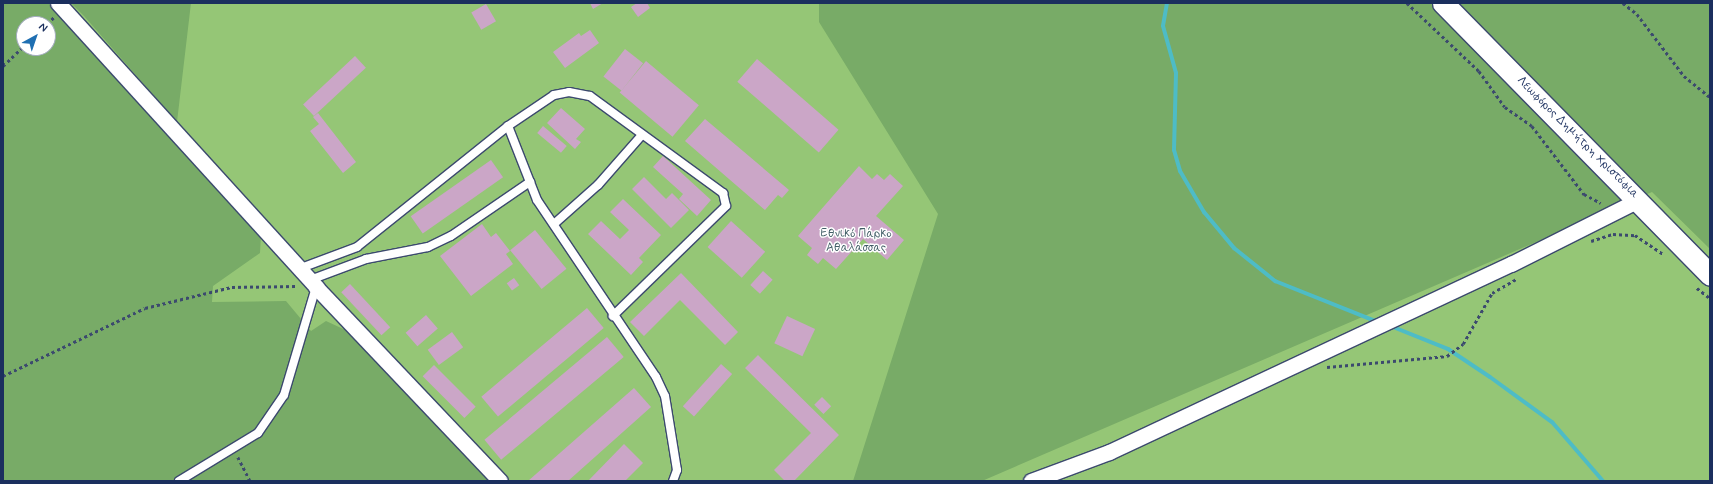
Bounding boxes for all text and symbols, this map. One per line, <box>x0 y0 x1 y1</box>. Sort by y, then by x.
north arrow <box>16 16 56 56</box>
text: N <box>36 20 50 35</box>
street label: Λεωφόρος Δημήτρη Χριστόφια <box>1513 74 1641 202</box>
park label: Εθνικό Πάρκο Αθαλάσσας <box>820 228 892 256</box>

